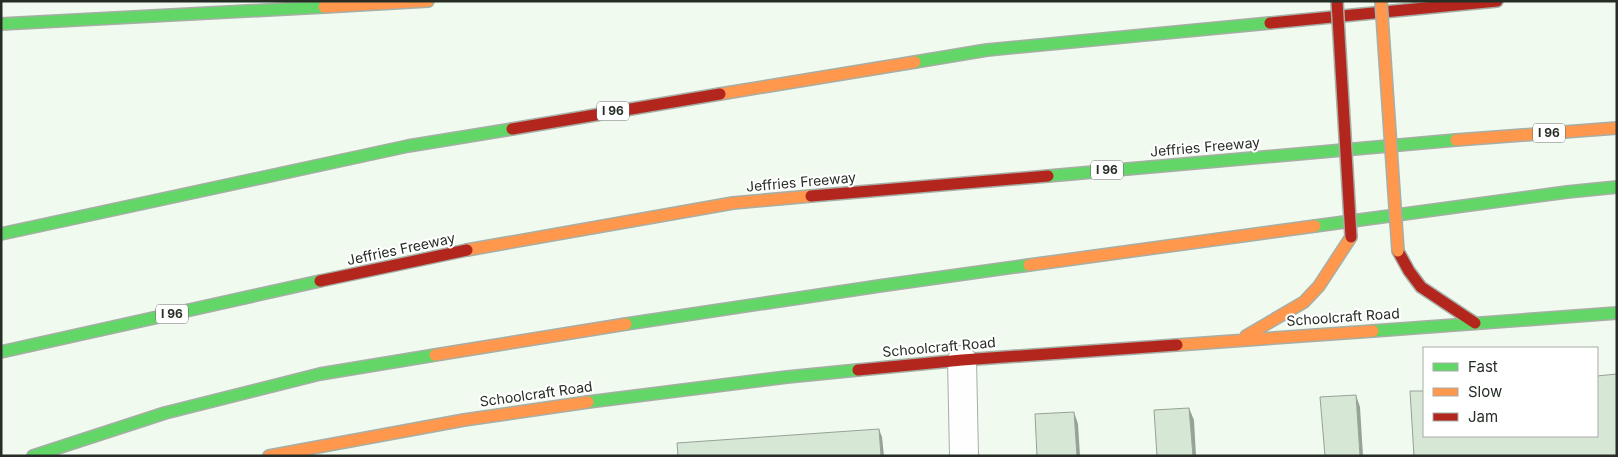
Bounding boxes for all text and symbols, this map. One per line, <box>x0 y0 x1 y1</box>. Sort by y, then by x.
road number: I 96 <box>597 102 629 120</box>
road number: I 96 <box>1533 124 1565 142</box>
street label: Jeffries Freeway <box>1149 133 1261 160</box>
road number: I 96 <box>1091 160 1123 180</box>
street label: Jeffries Freeway <box>745 168 857 195</box>
street label: Jeffries Freeway <box>345 229 457 268</box>
road number: I 96 <box>156 304 188 324</box>
street label: Schoolcraft Road <box>1286 304 1400 329</box>
street label: Schoolcraft Road <box>882 333 996 360</box>
legend <box>1423 347 1598 437</box>
text: Fast <box>1468 357 1498 376</box>
street label: Schoolcraft Road <box>479 377 593 410</box>
text: Slow <box>1468 382 1502 401</box>
text: Jam <box>1468 407 1498 426</box>

